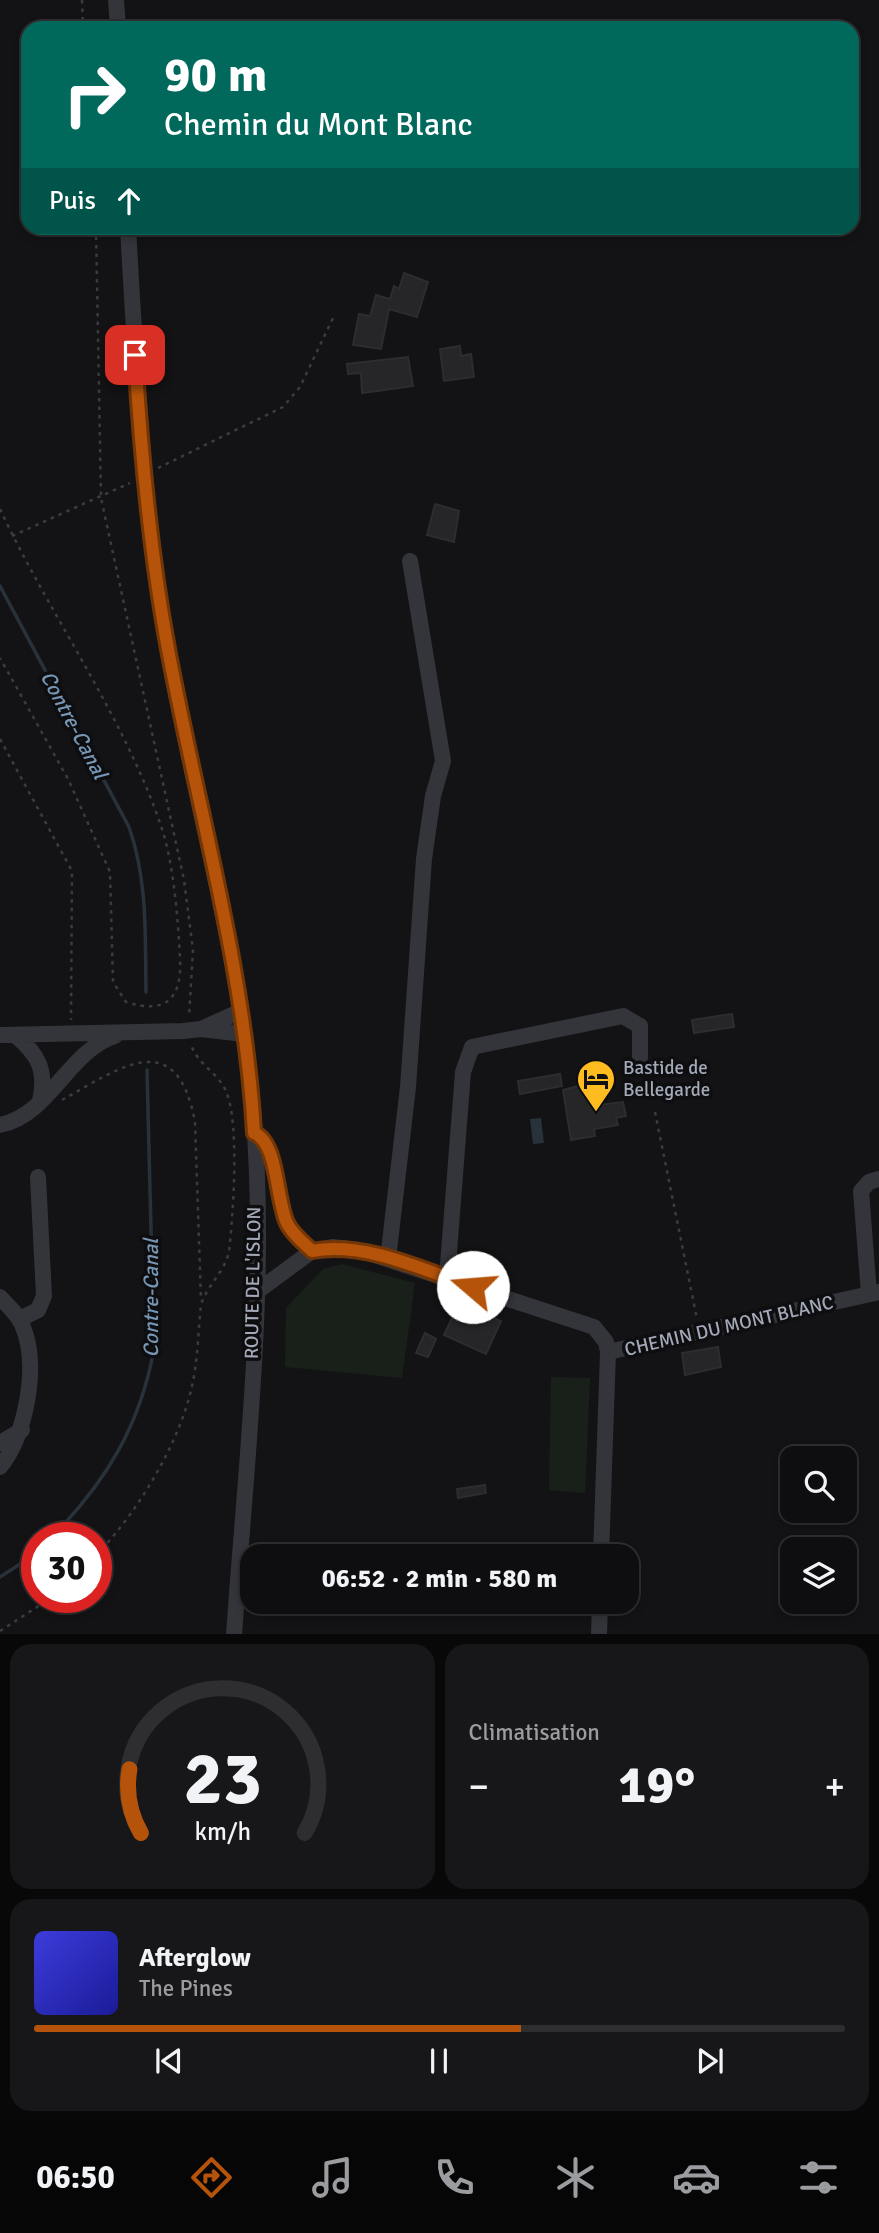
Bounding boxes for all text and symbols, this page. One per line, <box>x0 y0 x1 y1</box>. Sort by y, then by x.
text: 90 m <box>164 45 267 105</box>
icon: right <box>49 49 140 140</box>
text: Chemin du Mont Blanc <box>164 105 473 144</box>
icon: ahead <box>110 182 148 220</box>
text: Puis <box>49 185 96 217</box>
pin <box>105 325 165 385</box>
icon: arrive <box>116 336 154 374</box>
water label: Contre-Canal <box>35 666 114 785</box>
place label: Bastide de Bellegarde <box>623 1056 710 1102</box>
hotel icon: Bastide de Bellegarde <box>575 1058 617 1113</box>
street label: ROUTE DE L'ISLON <box>240 1207 266 1359</box>
water label: Contre-Canal <box>138 1237 164 1357</box>
position arrow <box>436 1250 510 1324</box>
street label: CHEMIN DU MONT BLANC <box>622 1290 836 1362</box>
map controls <box>780 1446 857 1614</box>
button: search <box>780 1446 857 1523</box>
speed limit sign: 30 <box>21 1522 112 1613</box>
button: layers <box>780 1537 857 1614</box>
text: 06:52 · 2 min · 580 m <box>322 1563 557 1595</box>
text: Climatisation <box>469 1718 600 1747</box>
text: 23 <box>183 1735 262 1824</box>
text: 19° <box>618 1753 695 1817</box>
text: − <box>469 1763 489 1810</box>
text: + <box>824 1763 845 1810</box>
text: km/h <box>194 1815 251 1846</box>
text: Afterglow <box>139 1942 251 1974</box>
text: The Pines <box>139 1974 233 2003</box>
icon: previous <box>150 2042 188 2080</box>
icon: pause <box>420 2042 458 2080</box>
icon: next <box>691 2042 729 2080</box>
icon: directions <box>187 2153 236 2202</box>
icon: music <box>308 2153 357 2202</box>
icon: phone <box>430 2153 479 2202</box>
icon: climate <box>551 2153 600 2202</box>
icon: car <box>672 2153 721 2202</box>
icon: filters <box>794 2153 843 2202</box>
text: 06:50 <box>36 2158 115 2197</box>

